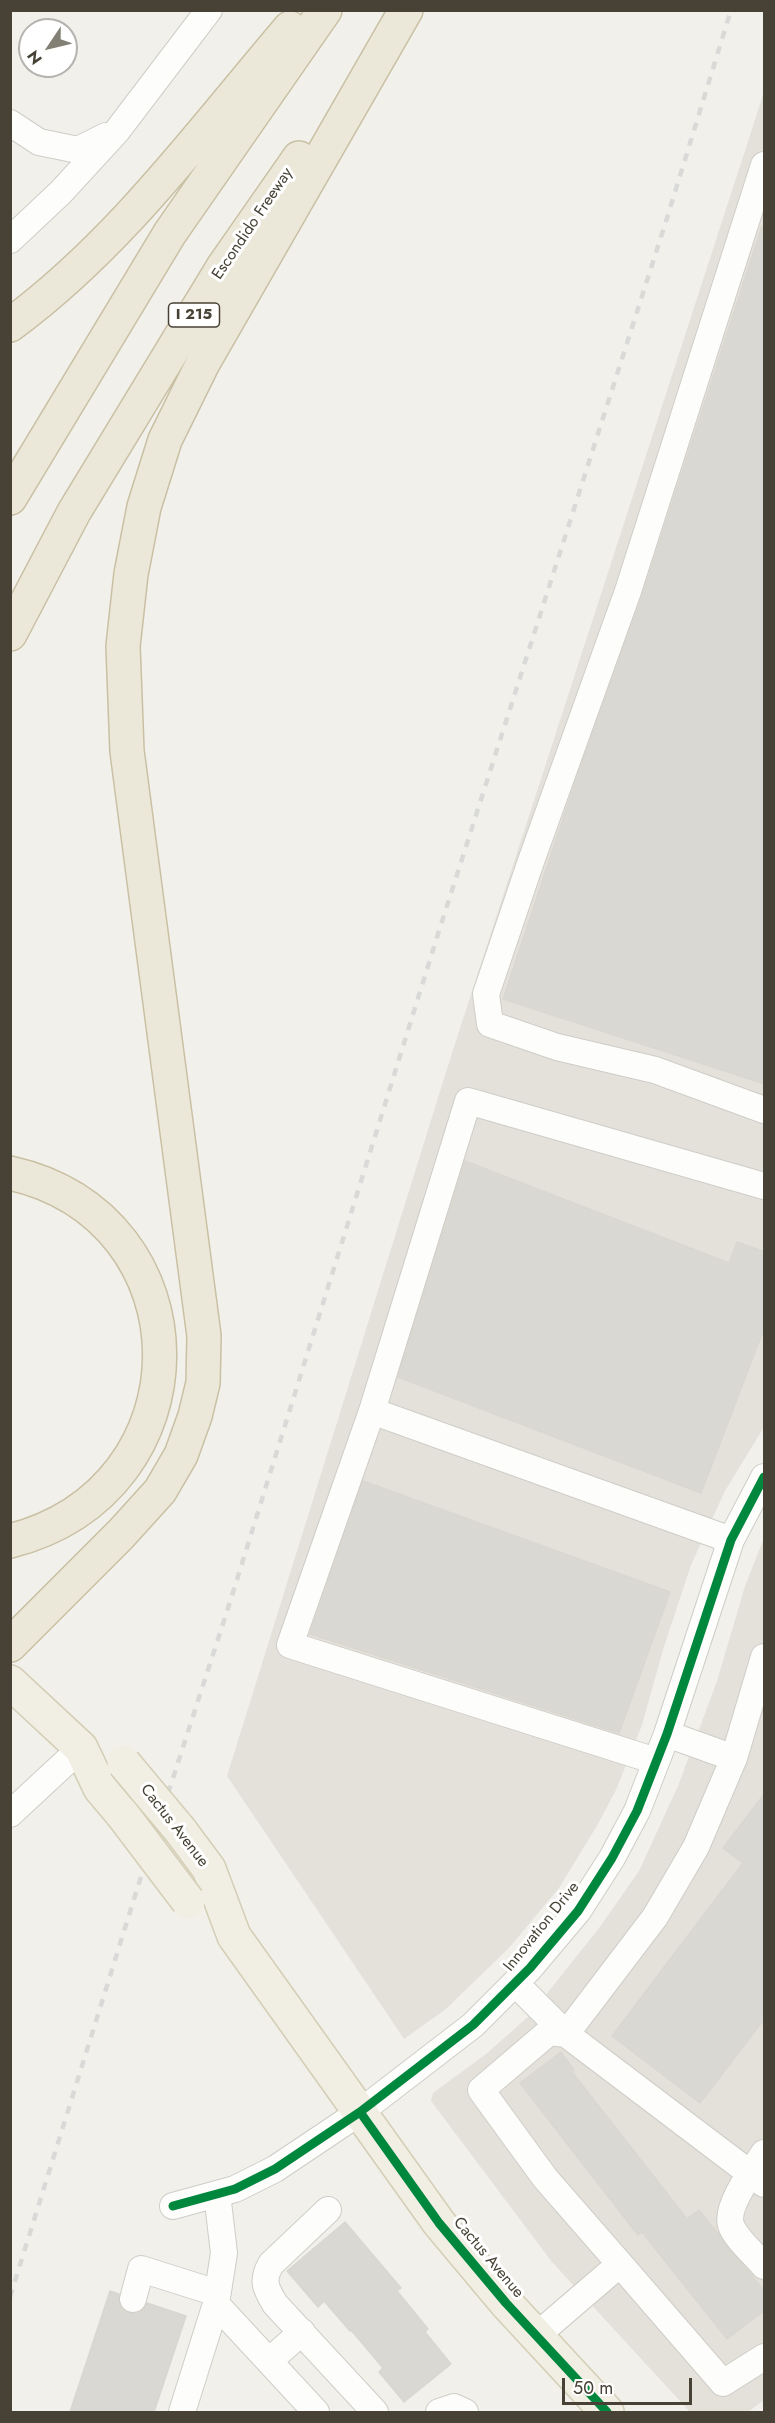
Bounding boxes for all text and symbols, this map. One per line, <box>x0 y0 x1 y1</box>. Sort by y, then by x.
north arrow <box>18 18 78 78</box>
text: N <box>21 46 48 69</box>
street label: Escondido Freeway <box>209 164 297 284</box>
road number: I 215 <box>168 303 220 327</box>
street label: Cactus Avenue <box>136 1781 212 1871</box>
street label: Innovation Drive <box>500 1878 584 1976</box>
street label: Cactus Avenue <box>449 2214 527 2302</box>
scale bar <box>565 2366 696 2404</box>
text: 50 m <box>573 2375 613 2401</box>

